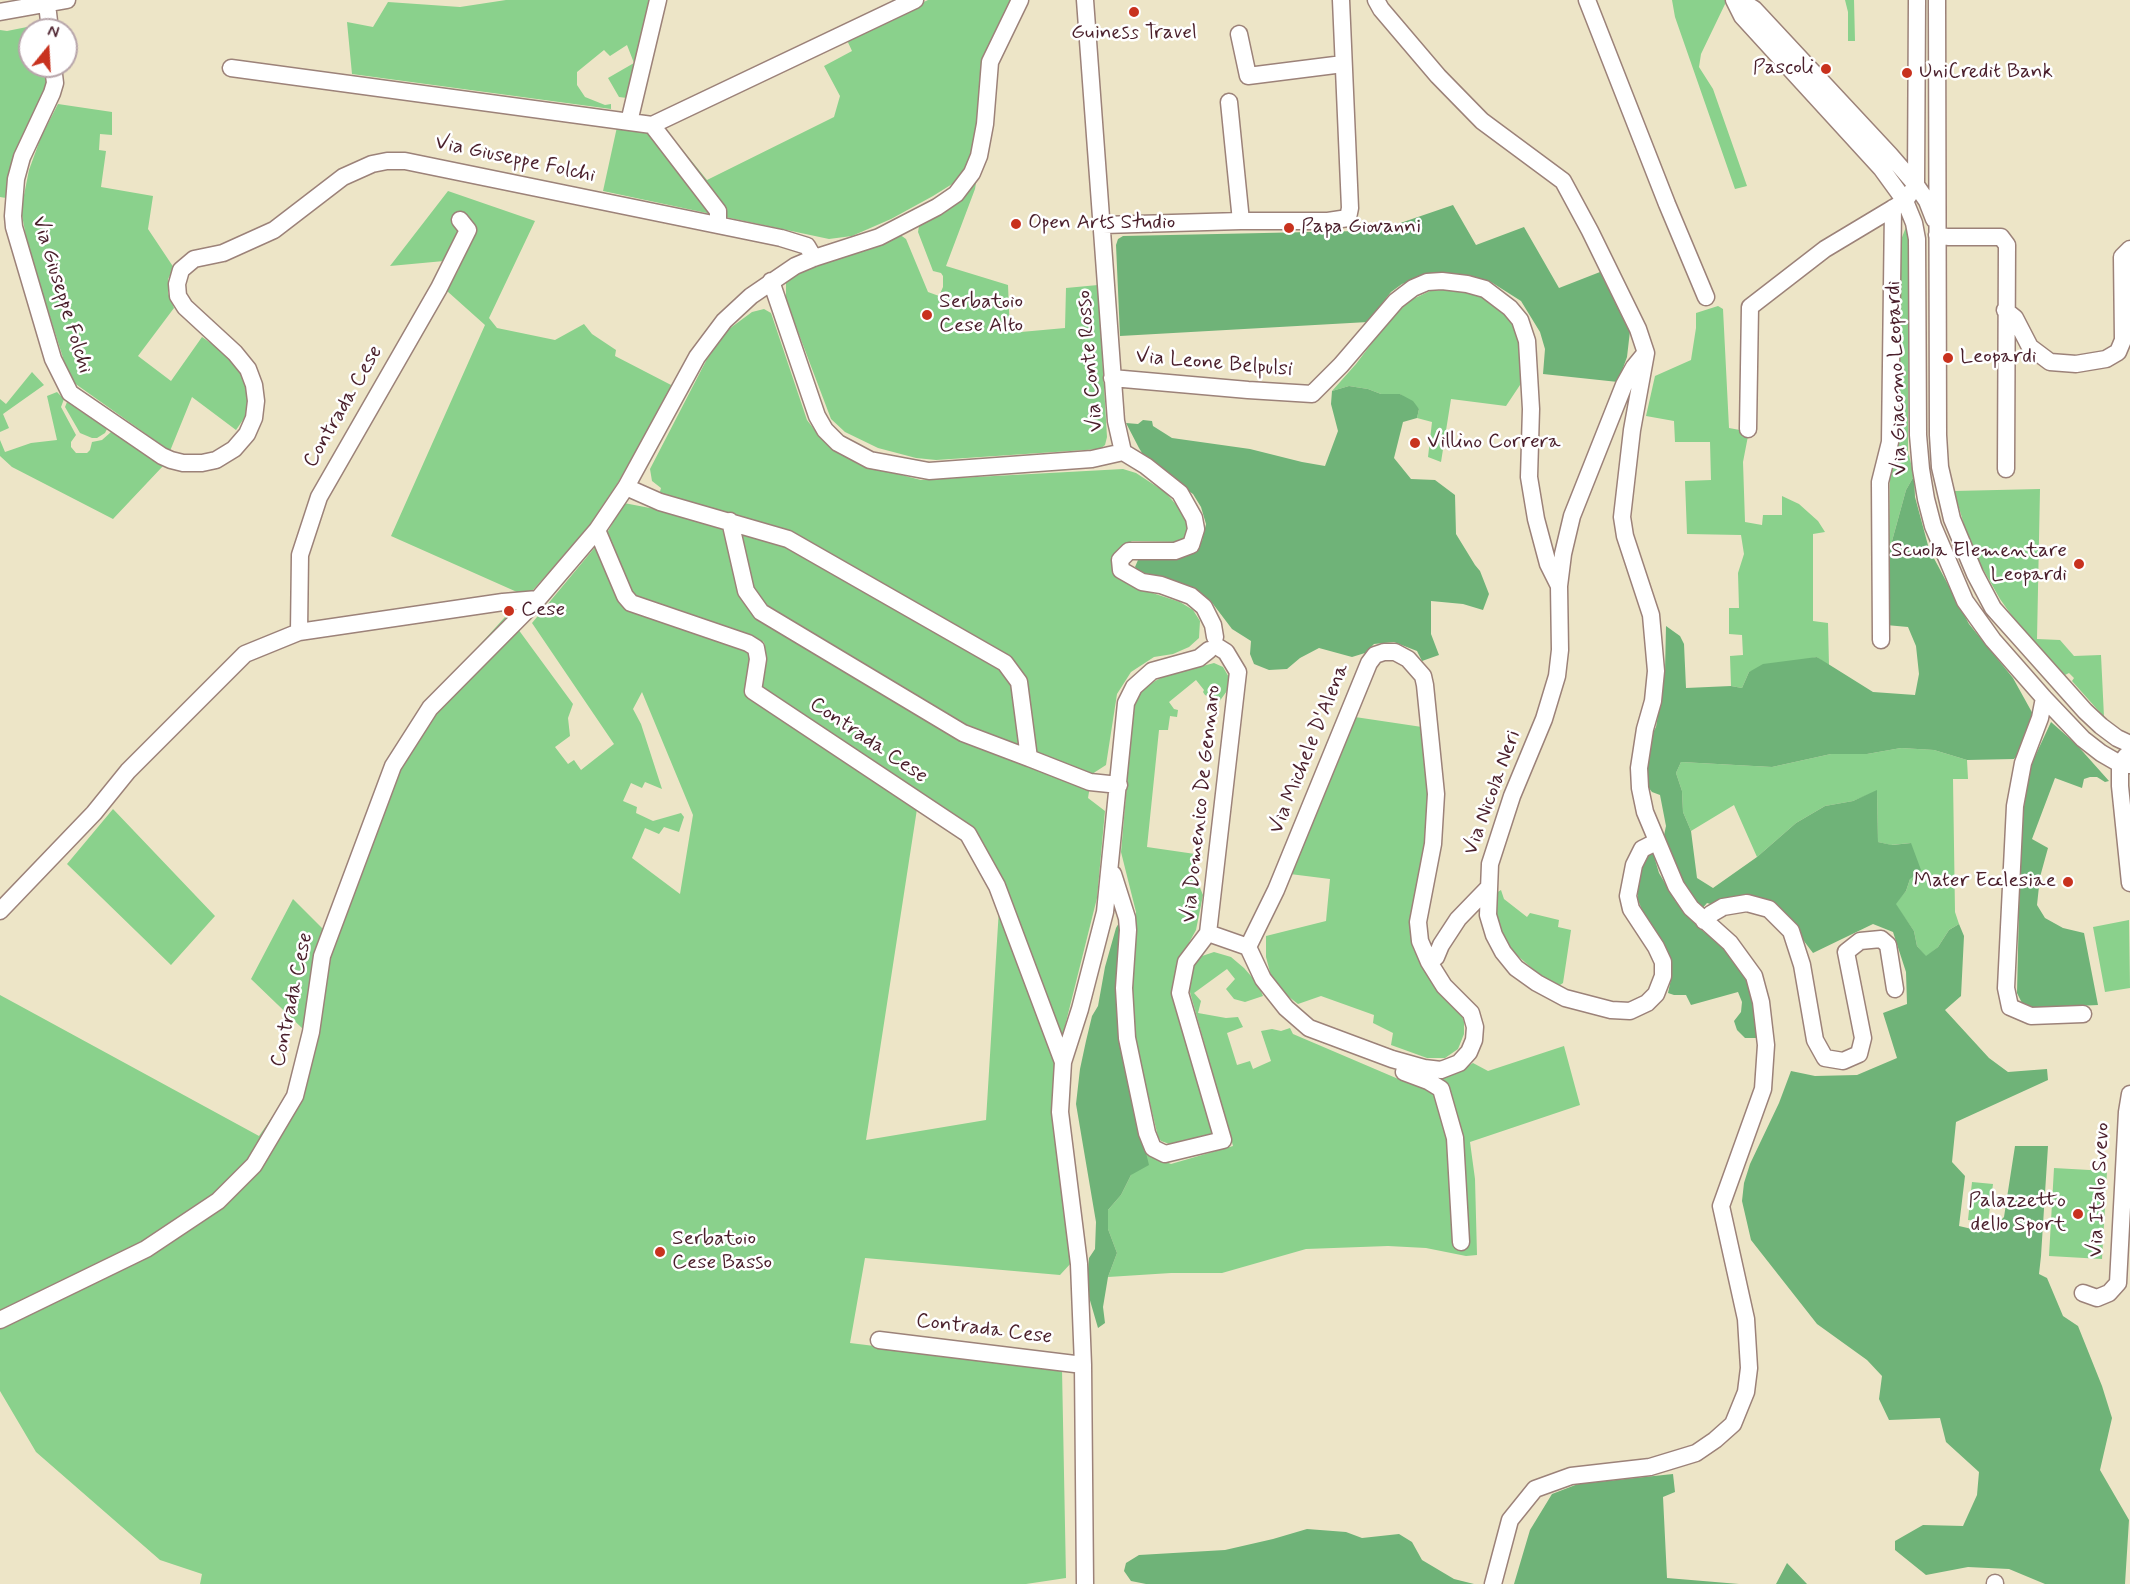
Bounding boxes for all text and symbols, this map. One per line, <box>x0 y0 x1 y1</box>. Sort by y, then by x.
marker: Guiness Travel <box>1127 5 1141 19</box>
north arrow <box>18 18 78 78</box>
text: N <box>45 21 61 44</box>
place label: Guiness Travel <box>1071 21 1197 47</box>
place label: Pascoli <box>1753 56 1814 82</box>
place label: UniCredit Bank <box>1919 60 2053 86</box>
marker: Pascoli <box>1819 62 1833 76</box>
marker: UniCredit Bank <box>1900 66 1914 80</box>
street label: Via Giuseppe Folchi <box>433 131 597 189</box>
place label: Open Arts Studio <box>1028 211 1175 237</box>
street label: Via Giuseppe Folchi <box>25 213 97 377</box>
place label: Papa Giovanni <box>1301 215 1421 241</box>
marker: Open Arts Studio <box>1009 217 1023 231</box>
marker: Papa Giovanni <box>1282 221 1296 235</box>
street label: Via Giacomo Leopardi <box>1882 280 1914 476</box>
street label: Via Conte Rosso <box>1072 289 1110 433</box>
place label: Serbatoio Cese Alto <box>939 290 1023 340</box>
marker: Serbatoio Cese Alto <box>920 308 934 322</box>
street label: Contrada Cese <box>299 341 389 473</box>
street label: Via Leone Belpulsi <box>1135 345 1293 383</box>
place label: Leopardi <box>1960 345 2037 371</box>
marker: Leopardi <box>1941 351 1955 365</box>
place label: Villino Correra <box>1427 430 1561 456</box>
marker: Villino Correra <box>1408 436 1422 450</box>
place label: Scuola Elementare Leopardi <box>1891 539 2067 589</box>
marker: Scuola Elementare Leopardi <box>2072 557 2086 571</box>
place label: Cese <box>521 598 565 624</box>
marker: Cese <box>502 604 516 618</box>
street label: Via Michele D'Alena <box>1264 660 1356 838</box>
street label: Via Domenico De Gennaro <box>1177 684 1227 924</box>
street label: Contrada Cese <box>804 692 932 790</box>
street label: Via Nicola Neri <box>1459 727 1527 859</box>
place label: Mater Ecclesiae <box>1914 869 2056 895</box>
marker: Mater Ecclesiae <box>2061 875 2075 889</box>
street label: Contrada Cese <box>266 930 320 1070</box>
street label: Via Italo Svevo <box>2084 1122 2116 1258</box>
place label: Palazzetto dello Sport <box>1968 1189 2066 1239</box>
marker: Palazzetto dello Sport <box>2071 1207 2085 1221</box>
place label: Serbatoio Cese Basso <box>672 1227 772 1277</box>
marker: Serbatoio Cese Basso <box>653 1245 667 1259</box>
street label: Contrada Cese <box>915 1309 1053 1351</box>

